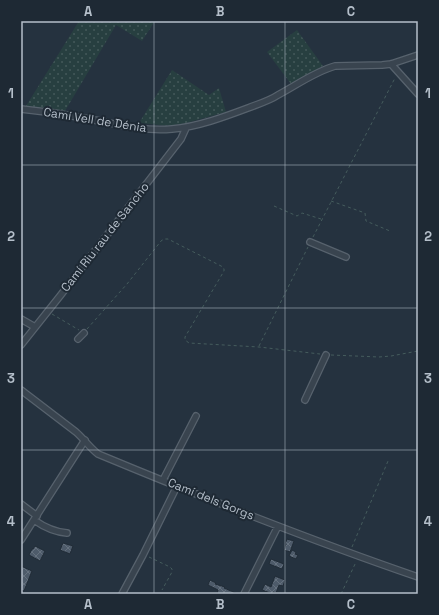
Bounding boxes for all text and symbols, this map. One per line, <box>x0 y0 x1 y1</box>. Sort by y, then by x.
text: A <box>84 3 93 20</box>
text: B <box>216 3 225 20</box>
text: C <box>347 3 355 20</box>
text: 1 <box>8 85 14 102</box>
text: 1 <box>425 85 431 102</box>
street label: Camí Vell de Dénia <box>42 104 148 136</box>
street label: Camí Riu rau de Sancho <box>57 179 153 295</box>
text: 2 <box>7 228 15 245</box>
text: 2 <box>424 228 432 245</box>
text: 3 <box>7 370 15 387</box>
text: 3 <box>424 370 432 387</box>
street label: Camí dels Gorgs <box>165 474 257 524</box>
text: 4 <box>7 513 15 530</box>
text: 4 <box>424 513 432 530</box>
text: A <box>84 596 93 613</box>
text: B <box>216 596 225 613</box>
text: C <box>347 596 355 613</box>

